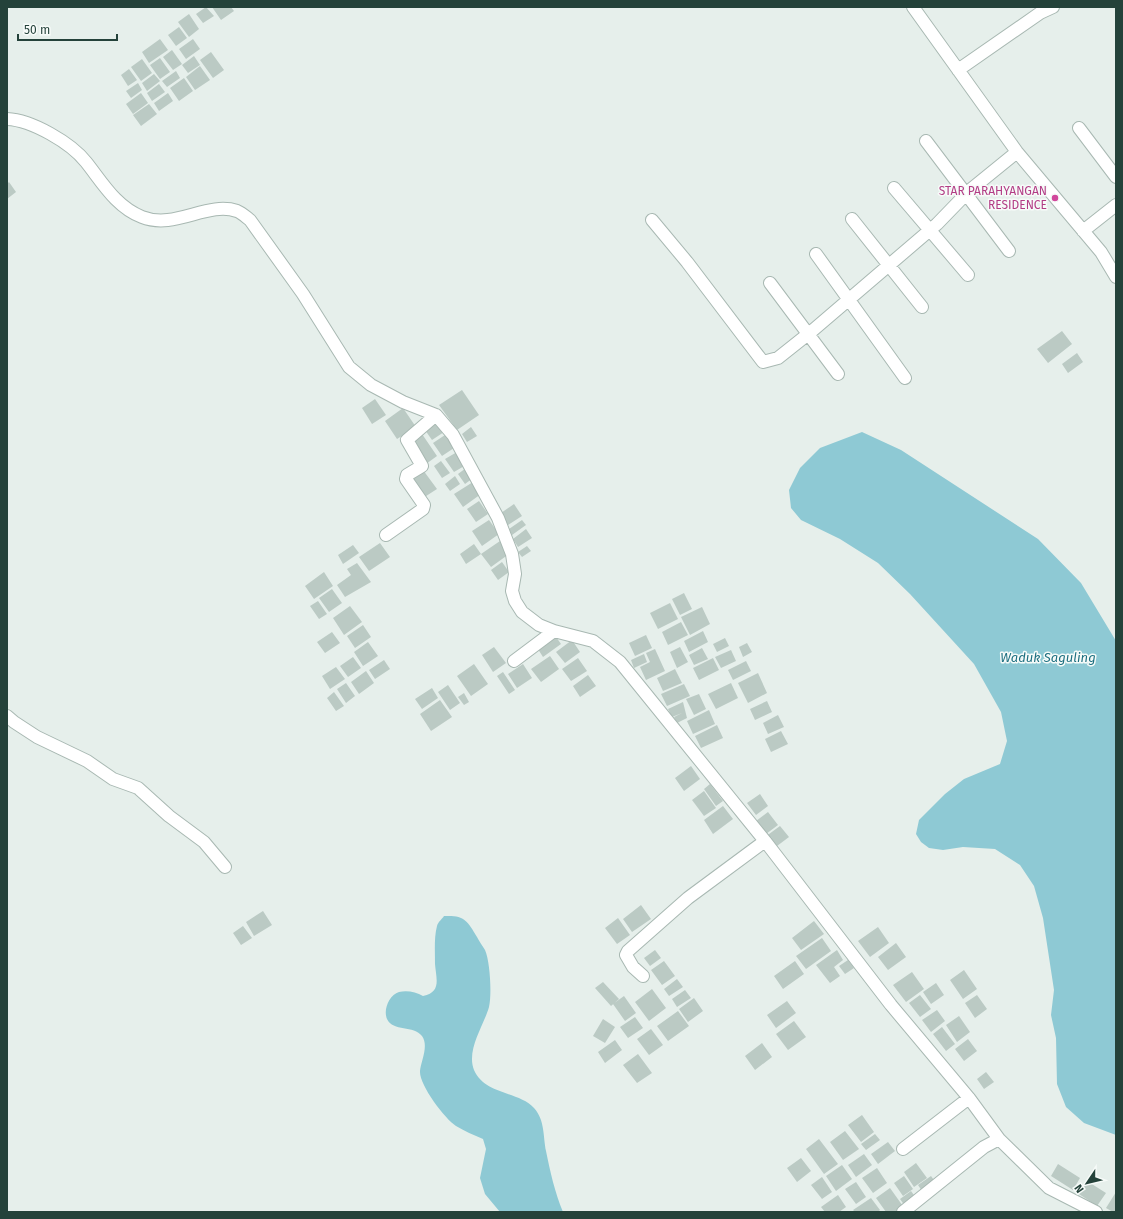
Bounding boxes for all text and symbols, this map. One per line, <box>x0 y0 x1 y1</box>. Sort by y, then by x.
scale bar <box>18 16 117 42</box>
text: 50 m <box>24 23 50 37</box>
place label: STAR PARAHYANGAN RESIDENCE <box>939 184 1047 212</box>
marker: STAR PARAHYANGAN RESIDENCE <box>1050 193 1060 203</box>
water label: Waduk Saguling <box>1000 650 1096 665</box>
north arrow <box>1067 1163 1107 1203</box>
text: N <box>1072 1182 1087 1195</box>

